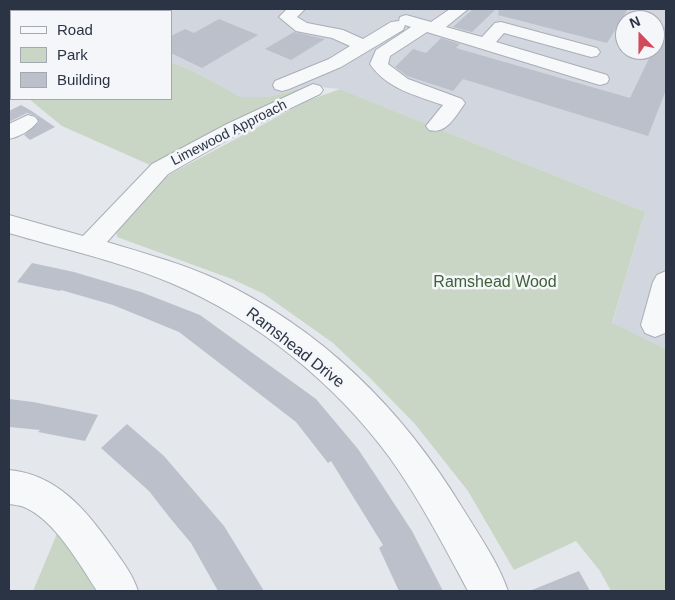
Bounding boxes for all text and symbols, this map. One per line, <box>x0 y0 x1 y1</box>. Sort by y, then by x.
legend <box>10 10 172 100</box>
north arrow <box>615 10 665 60</box>
text: N <box>627 13 642 31</box>
text: Road <box>57 21 93 38</box>
text: Park <box>57 46 88 63</box>
text: Building <box>57 71 110 88</box>
street label: Limewood Approach <box>168 97 290 169</box>
park label: Ramshead Wood <box>433 273 557 293</box>
street label: Ramshead Drive <box>242 304 348 392</box>

